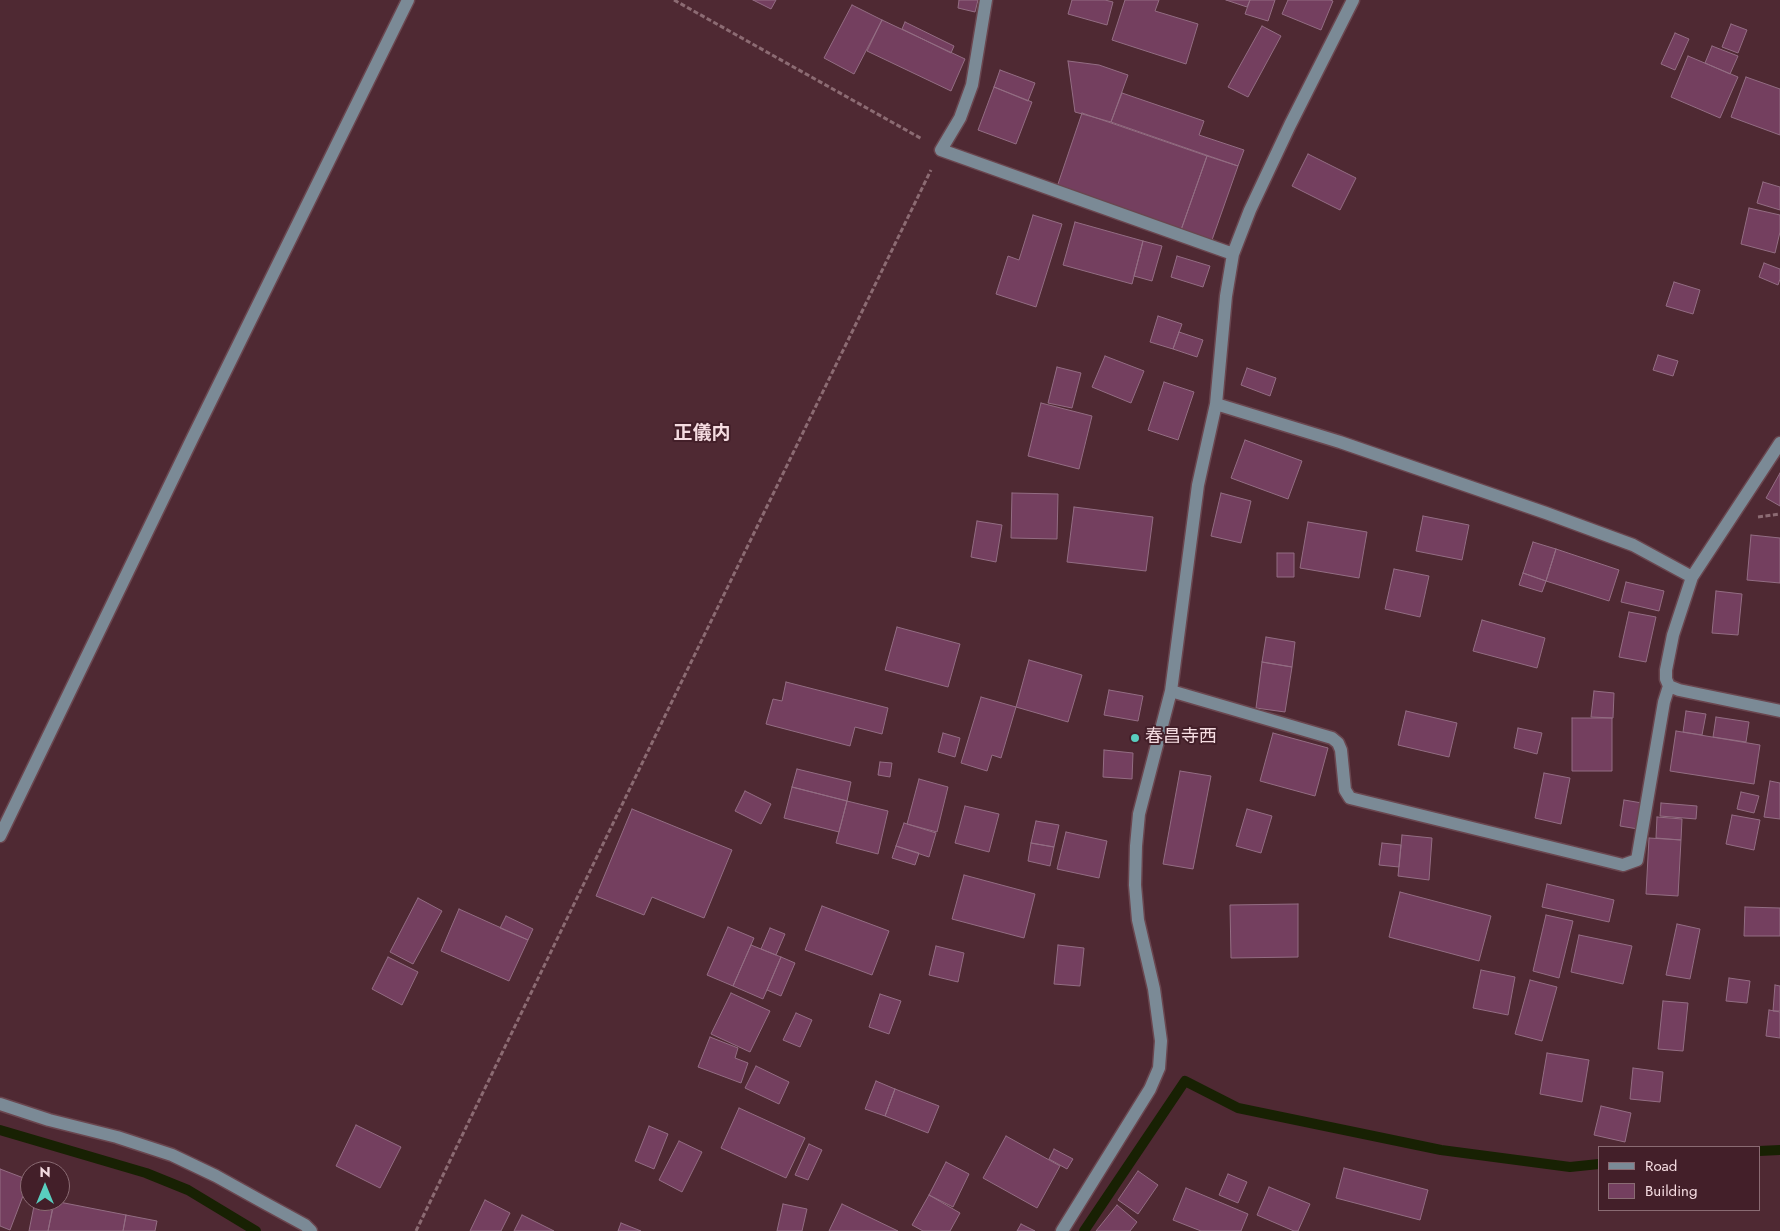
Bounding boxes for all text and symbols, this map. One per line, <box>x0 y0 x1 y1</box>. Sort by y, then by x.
district label: 正儀内 <box>674 423 730 445</box>
place label: 春昌寺西 <box>1145 727 1217 749</box>
marker: 春昌寺西 <box>1129 732 1141 744</box>
legend <box>1598 1146 1760 1211</box>
text: Road <box>1645 1155 1677 1177</box>
north arrow <box>20 1161 70 1211</box>
text: N <box>39 1162 51 1182</box>
text: Building <box>1645 1180 1697 1202</box>

